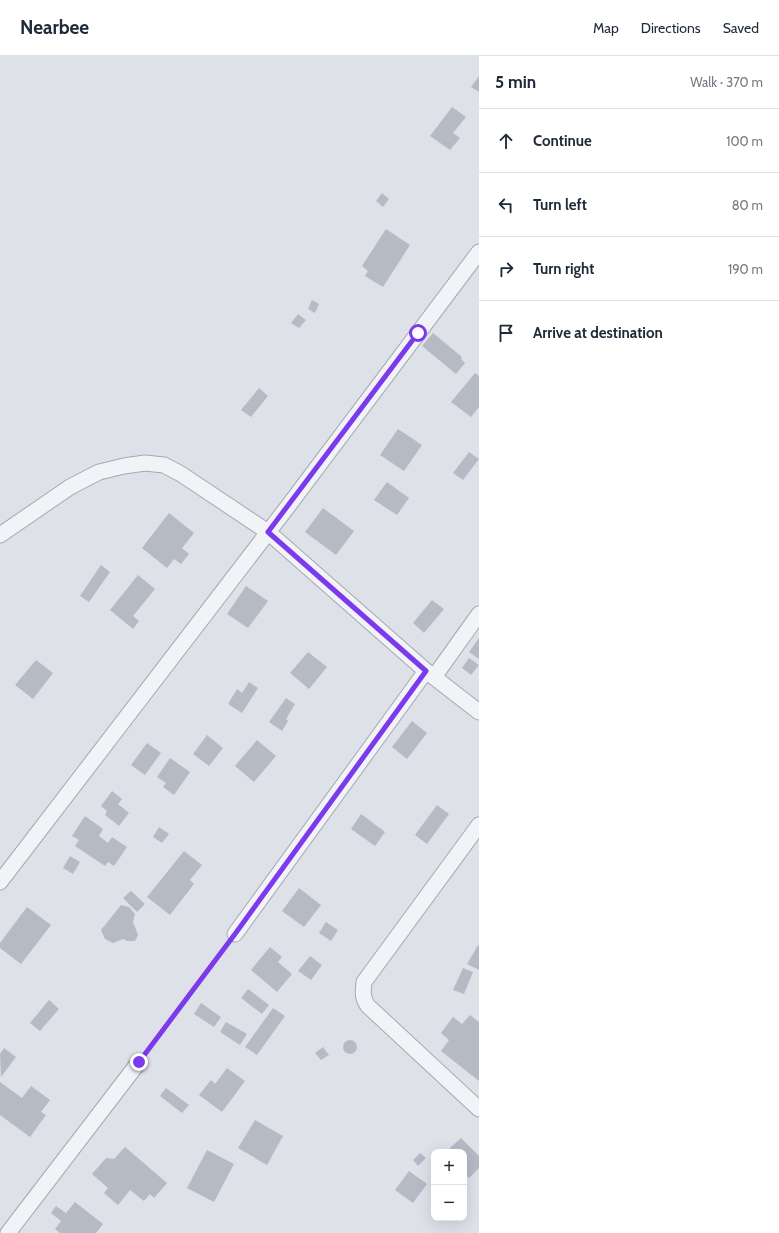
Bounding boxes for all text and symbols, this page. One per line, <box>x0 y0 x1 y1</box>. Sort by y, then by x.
text: Nearbee <box>20 16 89 39</box>
text: Map <box>593 19 619 37</box>
text: Directions <box>641 19 701 37</box>
text: Saved <box>723 19 759 37</box>
text: 5 min <box>495 72 536 92</box>
text: Walk · 370 m <box>690 74 763 90</box>
icon: ahead <box>495 130 517 152</box>
text: Continue <box>533 132 592 150</box>
text: 100 m <box>726 133 763 149</box>
icon: left <box>495 194 517 216</box>
text: Turn left <box>533 196 587 214</box>
text: 80 m <box>732 197 763 213</box>
icon: right <box>495 258 517 280</box>
text: Turn right <box>533 260 594 278</box>
text: 190 m <box>728 261 763 277</box>
icon: arrive <box>495 322 517 344</box>
route start <box>409 324 427 342</box>
text: Arrive at destination <box>533 324 663 342</box>
route end <box>130 1053 148 1071</box>
map controls <box>431 1149 467 1221</box>
button: + <box>431 1149 467 1185</box>
button: − <box>431 1185 467 1221</box>

